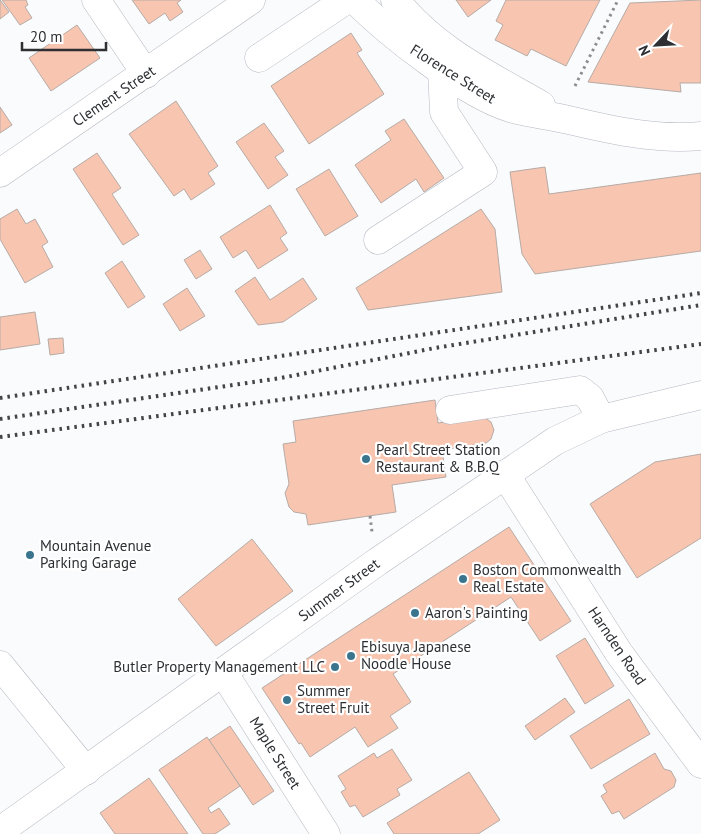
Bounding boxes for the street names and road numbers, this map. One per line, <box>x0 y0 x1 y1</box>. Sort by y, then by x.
street label: Florence Street <box>407 40 500 107</box>
street label: Clement Street <box>69 61 159 130</box>
street label: Summer Street <box>295 554 383 625</box>
street label: Harnden Road <box>584 603 651 689</box>
street label: Maple Street <box>246 713 305 792</box>

